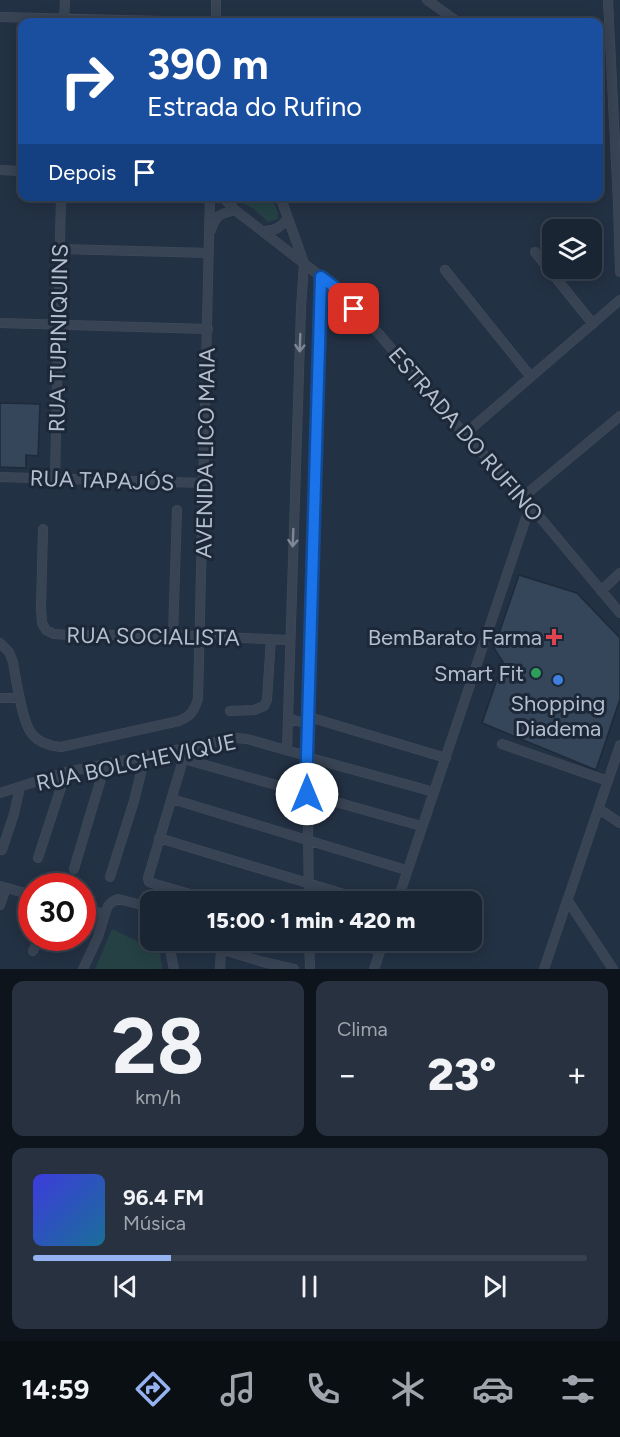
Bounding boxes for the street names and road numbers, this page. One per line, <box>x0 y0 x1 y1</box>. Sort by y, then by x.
street label: RUA TUPINIQUINS <box>43 244 74 432</box>
street label: ESTRADA DO RUFINO <box>383 342 549 527</box>
street label: AVENIDA LICO MAIA <box>190 347 221 559</box>
street label: RUA TAPAJÓS <box>29 464 175 497</box>
street label: RUA SOCIALISTA <box>66 621 240 652</box>
street label: RUA BOLCHEVIQUE <box>34 728 239 797</box>

